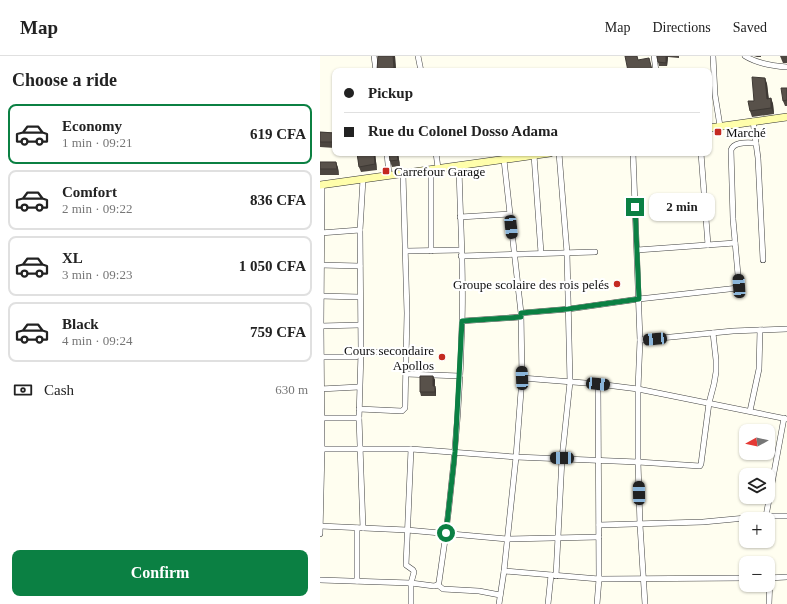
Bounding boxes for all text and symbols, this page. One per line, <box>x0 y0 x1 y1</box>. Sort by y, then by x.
text: Map <box>20 17 58 38</box>
text: Map <box>605 20 630 35</box>
text: Directions <box>652 20 711 35</box>
text: Saved <box>733 20 767 35</box>
text: Choose a ride <box>12 70 117 90</box>
text: Pickup <box>368 85 413 101</box>
icon: car <box>14 116 50 152</box>
text: Economy <box>62 118 122 134</box>
text: Rue du Colonel Dosso Adama <box>368 123 558 139</box>
place label: Marché <box>726 125 766 140</box>
text: 619 CFA <box>250 126 306 142</box>
marker: Marché <box>713 127 723 137</box>
text: 1 min · 09:21 <box>62 135 132 150</box>
place label: Carrefour Garage <box>394 164 486 179</box>
marker: Carrefour Garage <box>381 166 391 176</box>
icon: car <box>14 182 50 218</box>
text: Comfort <box>62 184 117 200</box>
text: 836 CFA <box>250 192 306 208</box>
callout: 2 min <box>649 193 715 221</box>
route end <box>626 198 644 216</box>
text: 2 min <box>666 199 698 214</box>
text: 2 min · 09:22 <box>62 201 132 216</box>
car <box>504 214 518 240</box>
icon: car <box>14 248 50 284</box>
text: XL <box>62 250 83 266</box>
text: 1 050 CFA <box>239 258 306 274</box>
text: 3 min · 09:23 <box>62 267 132 282</box>
car <box>732 274 746 298</box>
place label: Groupe scolaire des rois pelés <box>453 277 609 292</box>
marker: Groupe scolaire des rois pelés <box>612 279 622 289</box>
icon: car <box>14 314 50 350</box>
text: Black <box>62 316 99 332</box>
text: 759 CFA <box>250 324 306 340</box>
car <box>643 332 667 346</box>
text: 4 min · 09:24 <box>62 333 132 348</box>
place label: Cours secondaire Apollos <box>344 343 434 373</box>
marker: Cours secondaire Apollos <box>437 352 447 362</box>
car <box>516 366 528 390</box>
car <box>585 377 611 391</box>
icon: cash <box>12 379 34 401</box>
text: Cash <box>44 382 74 398</box>
text: 630 m <box>275 382 308 397</box>
north arrow <box>739 424 775 460</box>
map controls <box>739 424 775 592</box>
car <box>550 452 574 464</box>
button: layers <box>739 468 775 504</box>
car <box>633 481 645 505</box>
button: + <box>739 512 775 548</box>
route start <box>437 524 455 542</box>
button: Confirm <box>12 550 308 596</box>
button: − <box>739 556 775 592</box>

